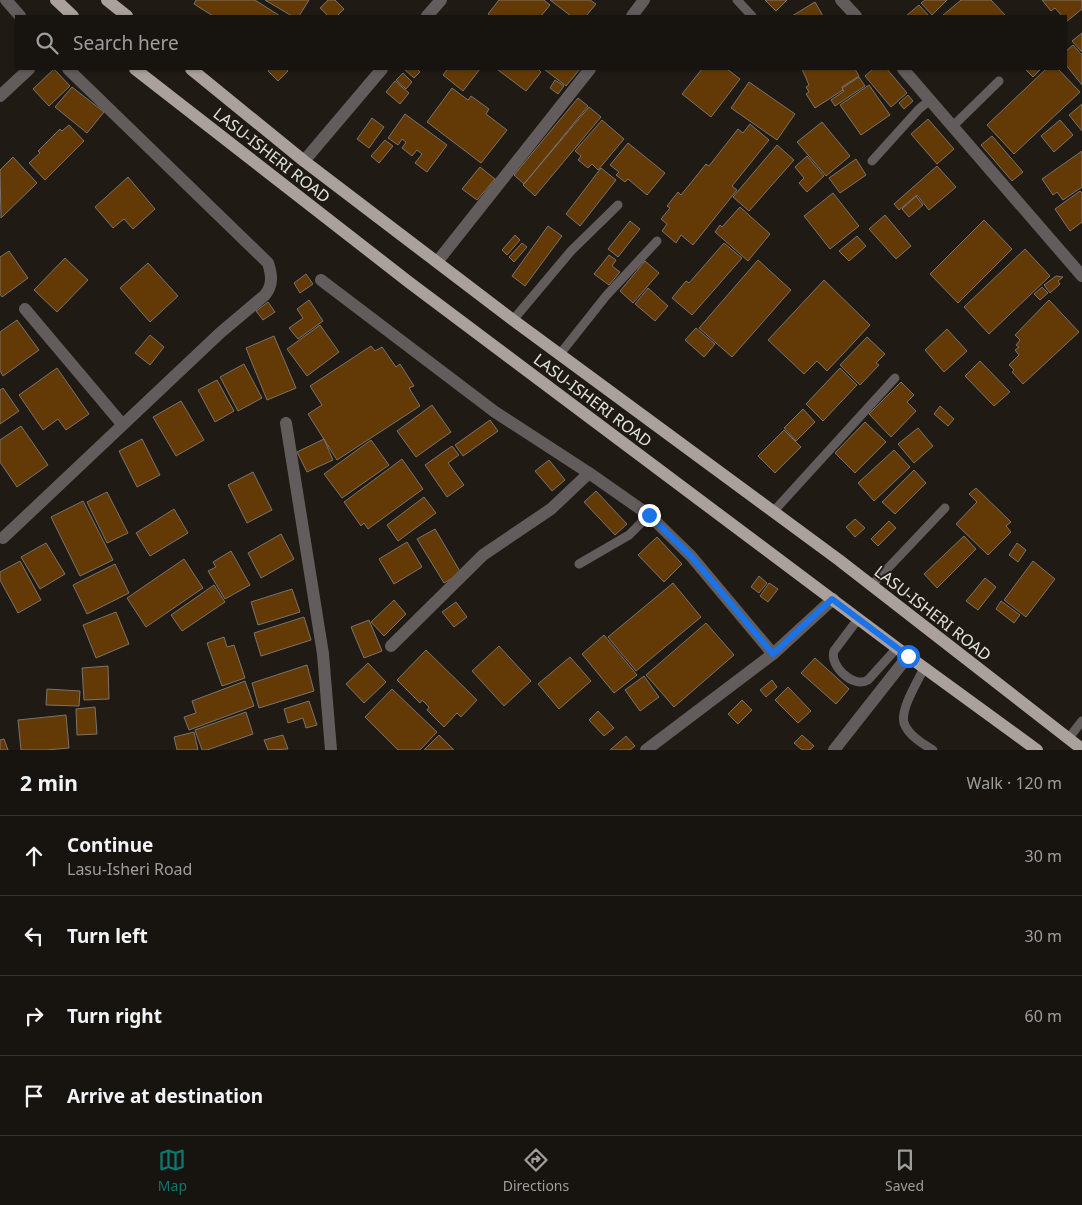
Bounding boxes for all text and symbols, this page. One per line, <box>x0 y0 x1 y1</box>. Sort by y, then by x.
search box <box>15 15 1067 70</box>
icon: search <box>33 29 61 57</box>
text: Search here <box>73 30 179 56</box>
street label: LASU-ISHERI ROAD <box>209 102 335 208</box>
street label: LASU-ISHERI ROAD <box>529 348 657 452</box>
route end <box>638 504 661 527</box>
street label: LASU-ISHERI ROAD <box>870 560 996 666</box>
route start <box>897 645 920 668</box>
text: 2 min <box>20 769 78 797</box>
text: Walk · 120 m <box>967 772 1062 794</box>
text: Continue <box>67 832 153 858</box>
icon: ahead <box>20 842 48 870</box>
text: 30 m <box>1025 845 1062 867</box>
text: Lasu-Isheri Road <box>67 858 192 880</box>
icon: left <box>20 922 48 950</box>
text: Turn left <box>67 923 148 949</box>
text: 30 m <box>1025 925 1062 947</box>
icon: right <box>20 1002 48 1030</box>
text: Turn right <box>67 1003 162 1029</box>
text: 60 m <box>1025 1005 1062 1027</box>
icon: arrive <box>20 1082 48 1110</box>
text: Arrive at destination <box>67 1083 263 1109</box>
tab: Map <box>158 1146 187 1195</box>
tab: Directions <box>503 1146 569 1195</box>
tab: Saved <box>885 1146 924 1195</box>

